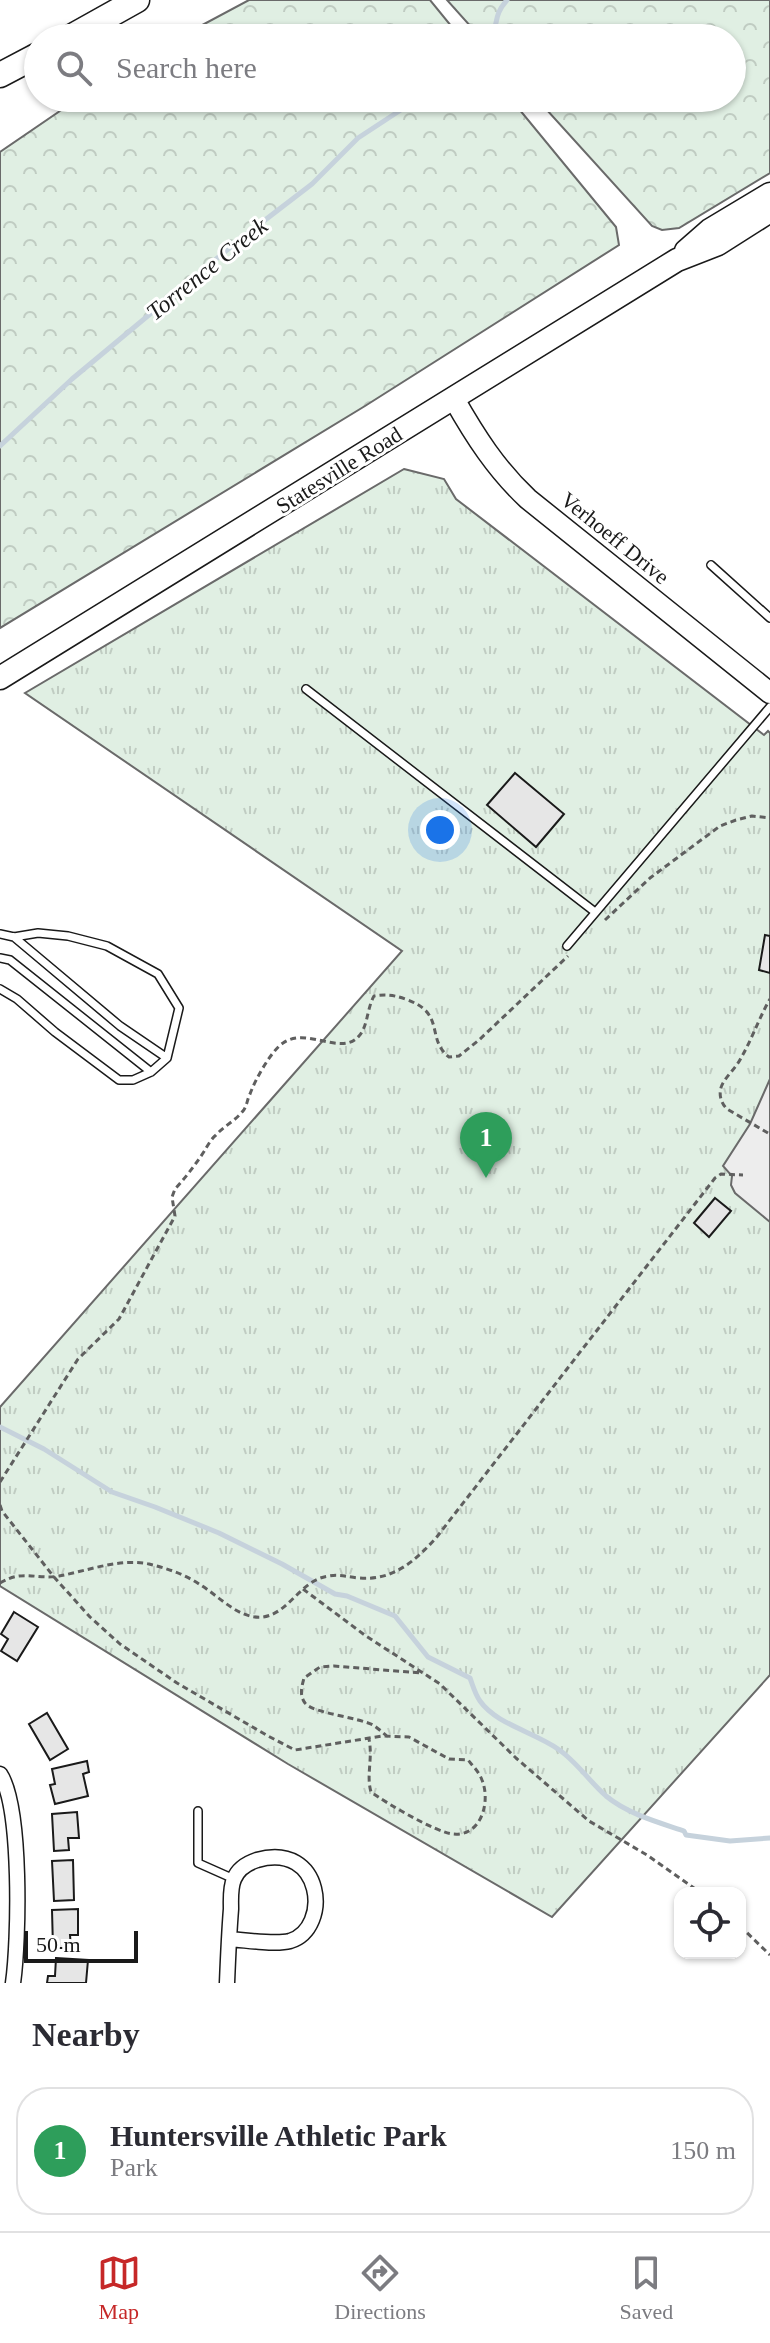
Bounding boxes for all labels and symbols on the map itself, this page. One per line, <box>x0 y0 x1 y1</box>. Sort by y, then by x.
water label: Torrence Creek <box>142 212 273 325</box>
street label: Statesville Road <box>271 421 407 519</box>
street label: Verhoeff Drive <box>556 487 674 589</box>
your location <box>420 810 460 850</box>
pin: 1 <box>460 1112 512 1178</box>
scale bar <box>24 1927 138 1963</box>

